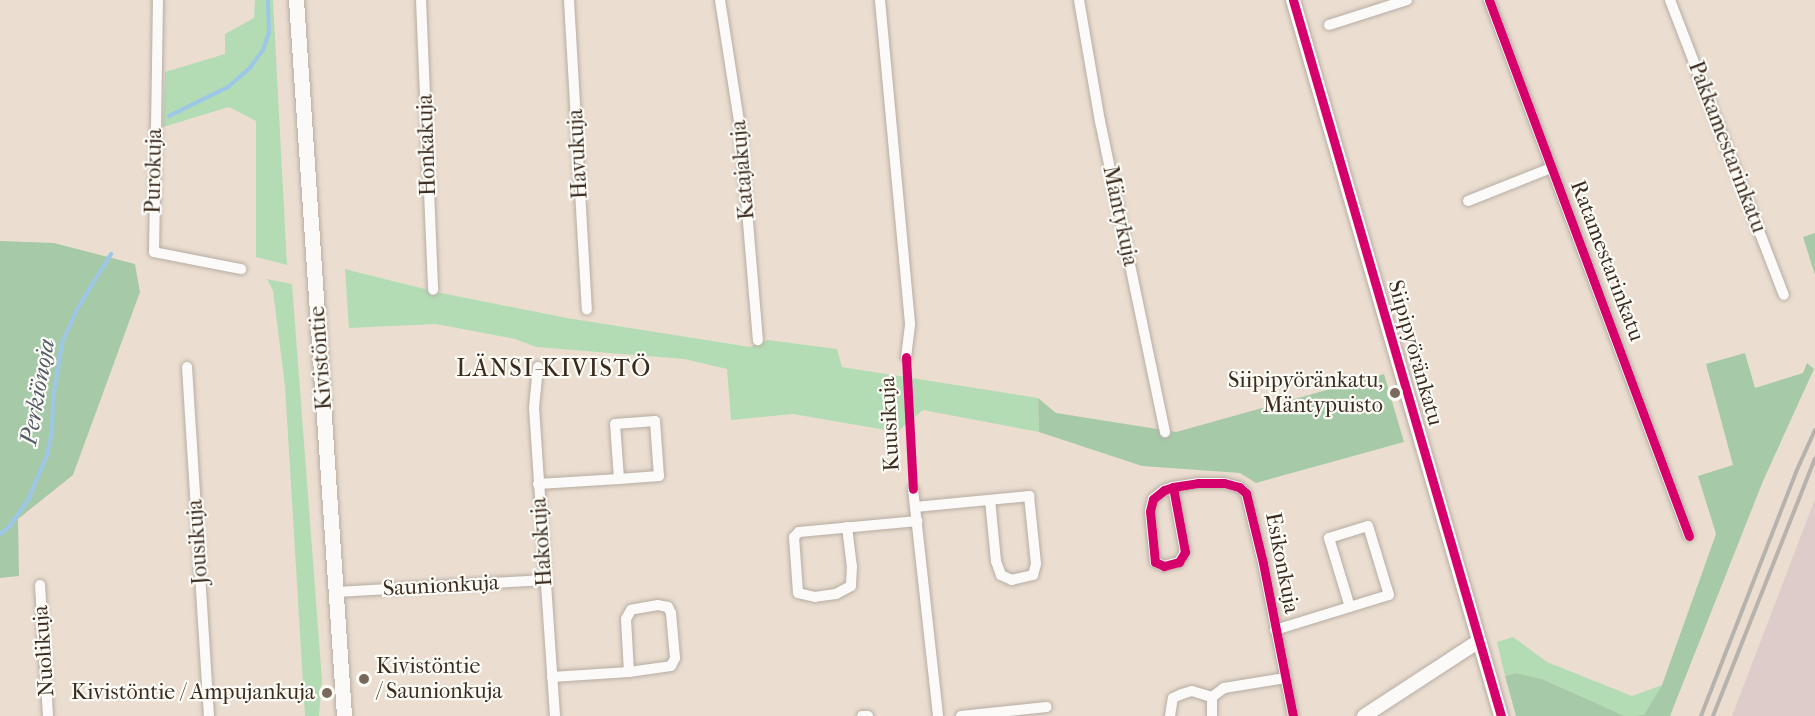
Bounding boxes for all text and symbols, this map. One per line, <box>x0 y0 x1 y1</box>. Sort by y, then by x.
street label: Pakkamestarinkatu <box>1682 57 1772 237</box>
street label: Honkakuja <box>412 94 442 196</box>
street label: Havukuja <box>562 108 594 200</box>
street label: Katajakuja <box>725 119 761 221</box>
street label: Purokuja <box>140 128 168 214</box>
street label: Mäntykuja <box>1096 163 1144 269</box>
street label: Ratamestarinkatu <box>1564 177 1650 345</box>
street label: Siipipyöränkatu <box>1382 277 1448 429</box>
street label: Kivistöntie <box>304 305 338 411</box>
water label: Perkiönoja <box>14 337 62 447</box>
district label: LÄNSI-KIVISTÖ <box>456 355 652 383</box>
place label: Siipipyöränkatu, Mäntypuisto <box>1228 367 1383 418</box>
street label: Kuusikuja <box>874 376 906 472</box>
marker: Siipipyöränkatu, Mäntypuisto <box>1388 386 1402 400</box>
street label: Hakokuja <box>526 497 558 587</box>
street label: Jousikuja <box>182 498 214 586</box>
street label: Esikonkuja <box>1259 510 1305 616</box>
street label: Saunionkuja <box>382 570 500 602</box>
street label: Nuolikuja <box>28 604 60 698</box>
place label: Kivistöntie / Saunionkuja <box>376 653 502 704</box>
marker: Kivistöntie / Saunionkuja <box>357 672 371 686</box>
place label: Kivistöntie / Ampujankuja <box>71 680 315 706</box>
marker: Kivistöntie / Ampujankuja <box>320 686 334 700</box>

